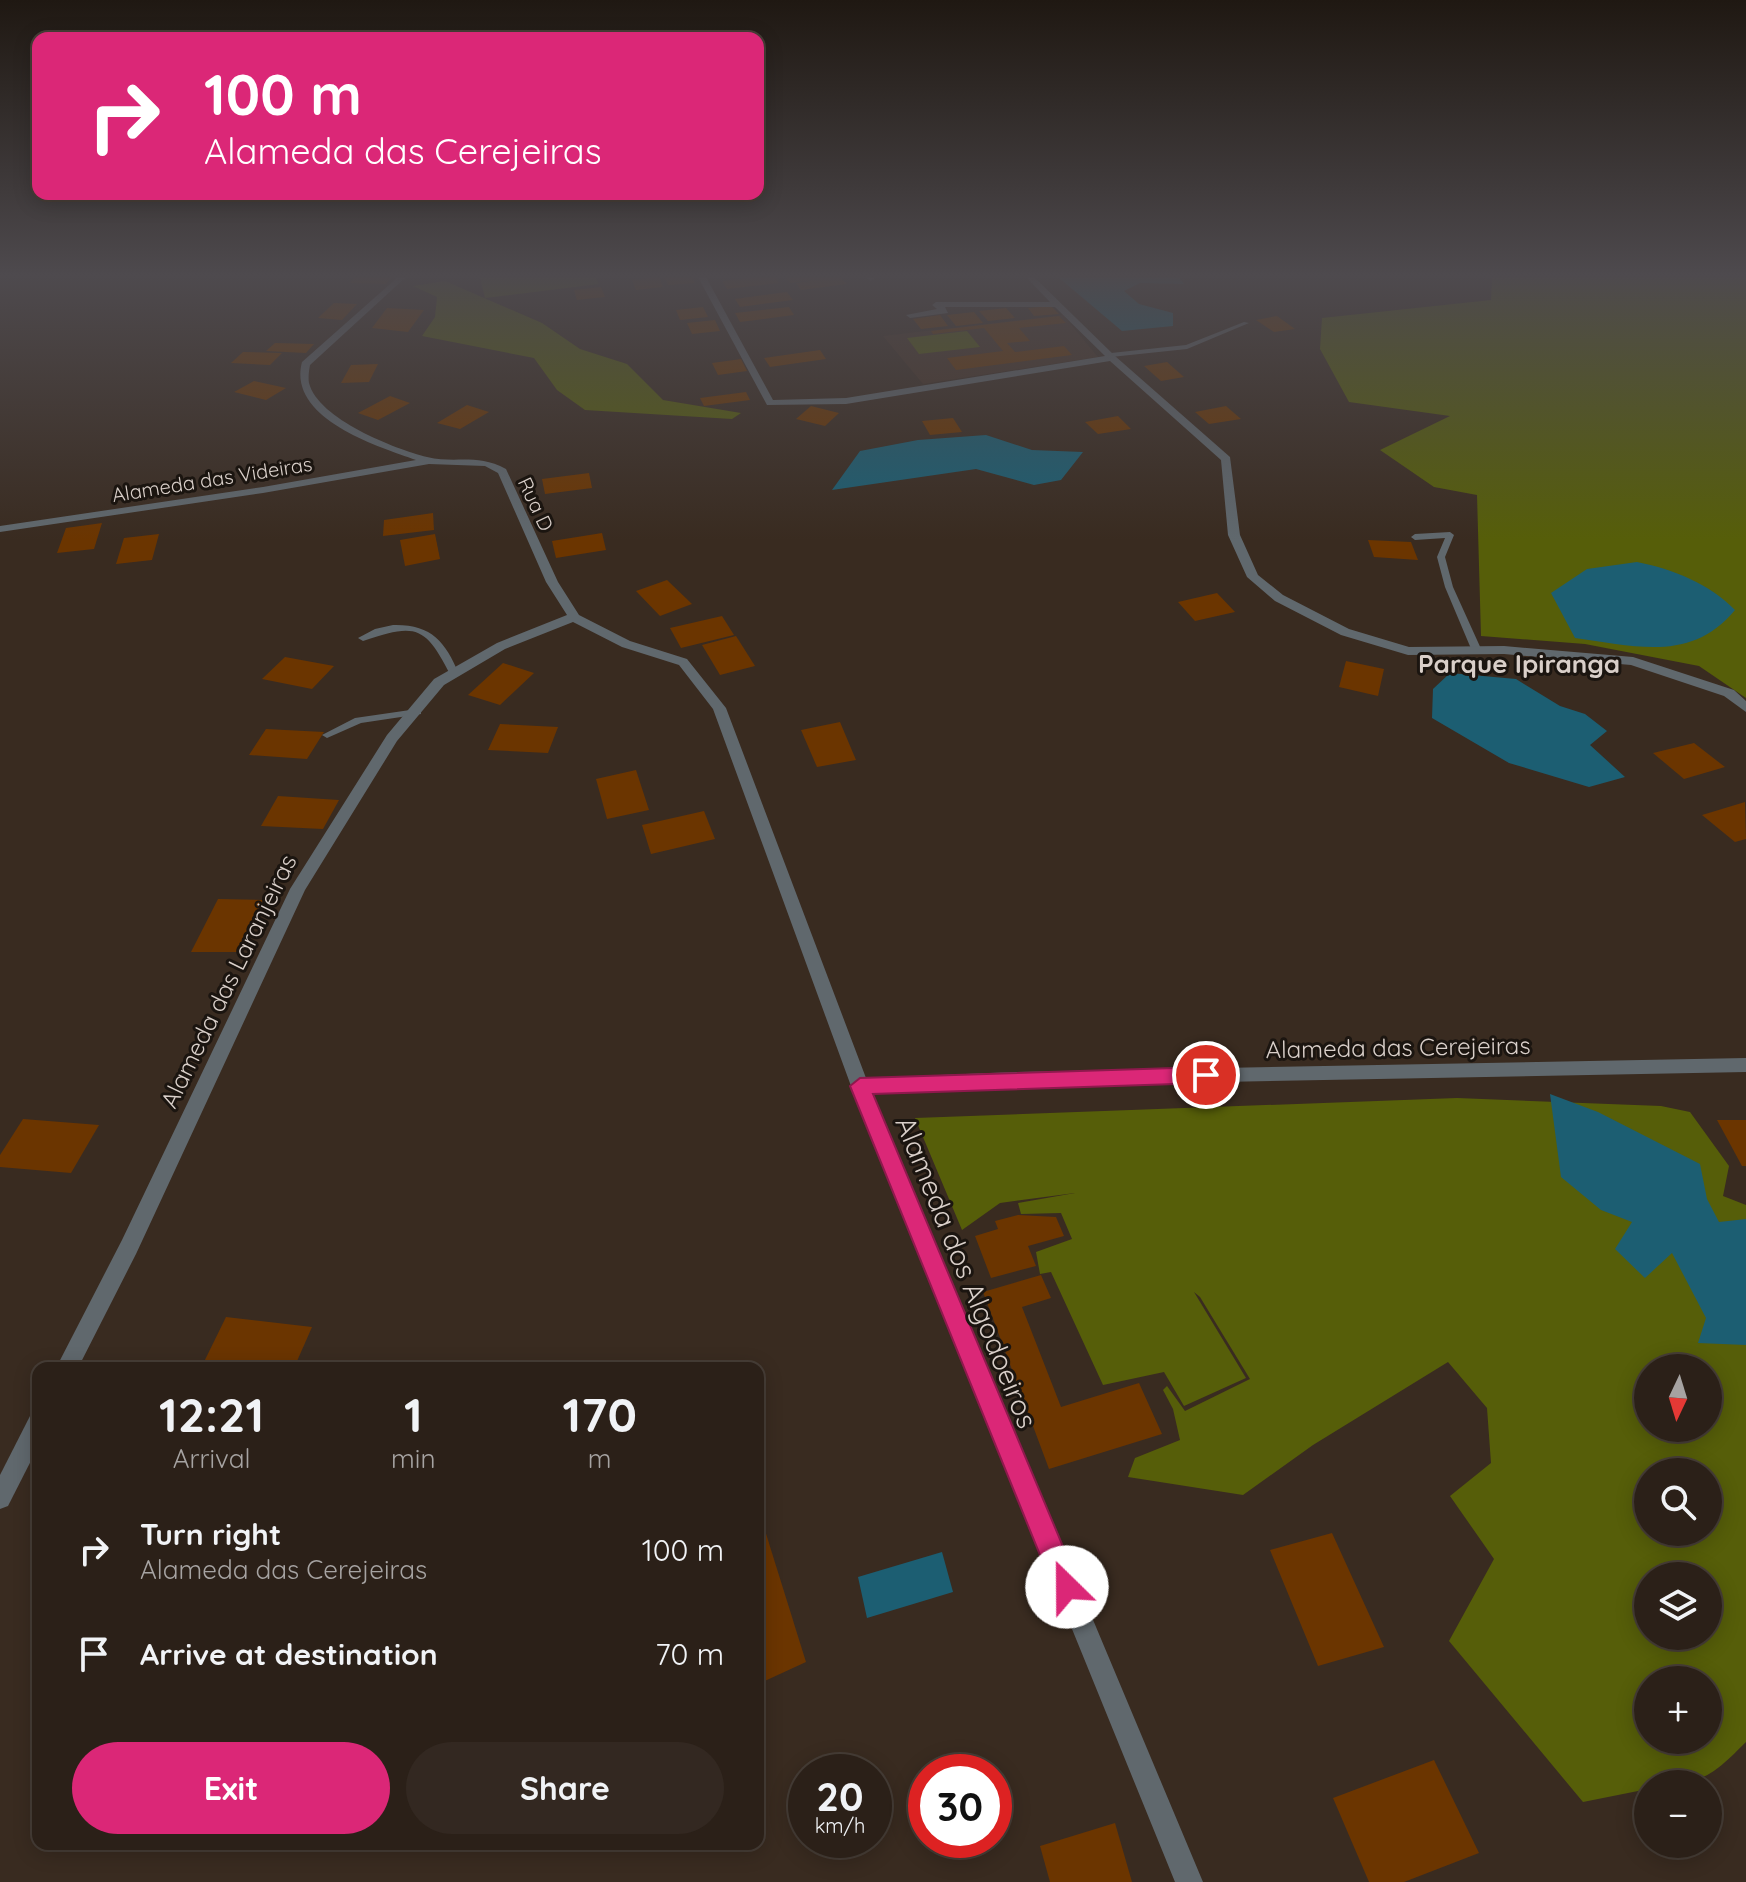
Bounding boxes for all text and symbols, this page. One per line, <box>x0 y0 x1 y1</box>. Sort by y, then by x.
text: 100 m <box>204 59 362 129</box>
icon: right <box>72 64 176 168</box>
text: Alameda das Cerejeiras <box>204 128 602 173</box>
street label: Alameda das Videiras <box>110 451 314 507</box>
street label: Rua D <box>513 473 559 535</box>
district label: Parque Ipiranga <box>1418 647 1620 680</box>
street label: Alameda das Laranjeiras <box>154 849 302 1113</box>
street label: Alameda das Cerejeiras <box>1265 1030 1531 1064</box>
pin <box>1172 1041 1240 1109</box>
icon: arrive <box>1184 1053 1228 1097</box>
street label: Alameda dos Algodoeiros <box>888 1111 1046 1433</box>
north arrow <box>1634 1354 1722 1442</box>
map controls <box>1634 1354 1722 1858</box>
text: 12:21 <box>159 1384 264 1444</box>
text: 1 <box>404 1384 423 1444</box>
text: 170 <box>562 1384 637 1444</box>
text: Arrival <box>173 1442 250 1475</box>
text: min <box>391 1442 435 1475</box>
text: m <box>588 1442 612 1475</box>
button: search <box>1634 1458 1722 1546</box>
text: Turn right <box>140 1515 281 1553</box>
icon: right <box>72 1528 116 1572</box>
text: 100 m <box>642 1531 724 1569</box>
position arrow <box>1025 1545 1109 1629</box>
text: Alameda das Cerejeiras <box>140 1553 427 1586</box>
button: layers <box>1634 1562 1722 1650</box>
icon: arrive <box>72 1632 116 1676</box>
text: Arrive at destination <box>140 1635 438 1673</box>
text: 70 m <box>655 1635 724 1673</box>
button: + <box>1634 1666 1722 1754</box>
button: Exit <box>72 1742 390 1834</box>
button: Share <box>406 1742 724 1834</box>
speed limit sign: 30 <box>908 1754 1012 1858</box>
button: − <box>1634 1770 1722 1858</box>
text: 20 <box>816 1771 864 1821</box>
text: km/h <box>815 1813 865 1838</box>

